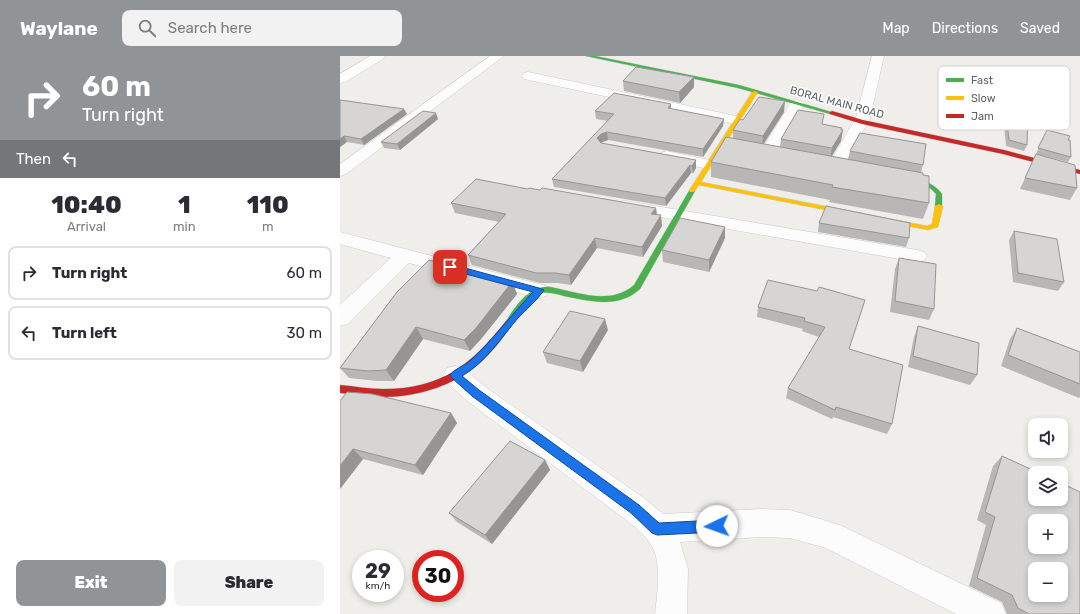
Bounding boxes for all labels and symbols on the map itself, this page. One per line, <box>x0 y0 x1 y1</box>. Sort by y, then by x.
legend <box>938 66 1070 130</box>
text: Fast <box>971 74 994 87</box>
street label: BORAL MAIN ROAD <box>788 84 885 121</box>
text: Slow <box>971 92 996 105</box>
text: Jam <box>971 110 994 123</box>
pin <box>433 250 467 284</box>
position arrow <box>696 505 738 547</box>
speed limit sign: 30 <box>412 550 464 602</box>

